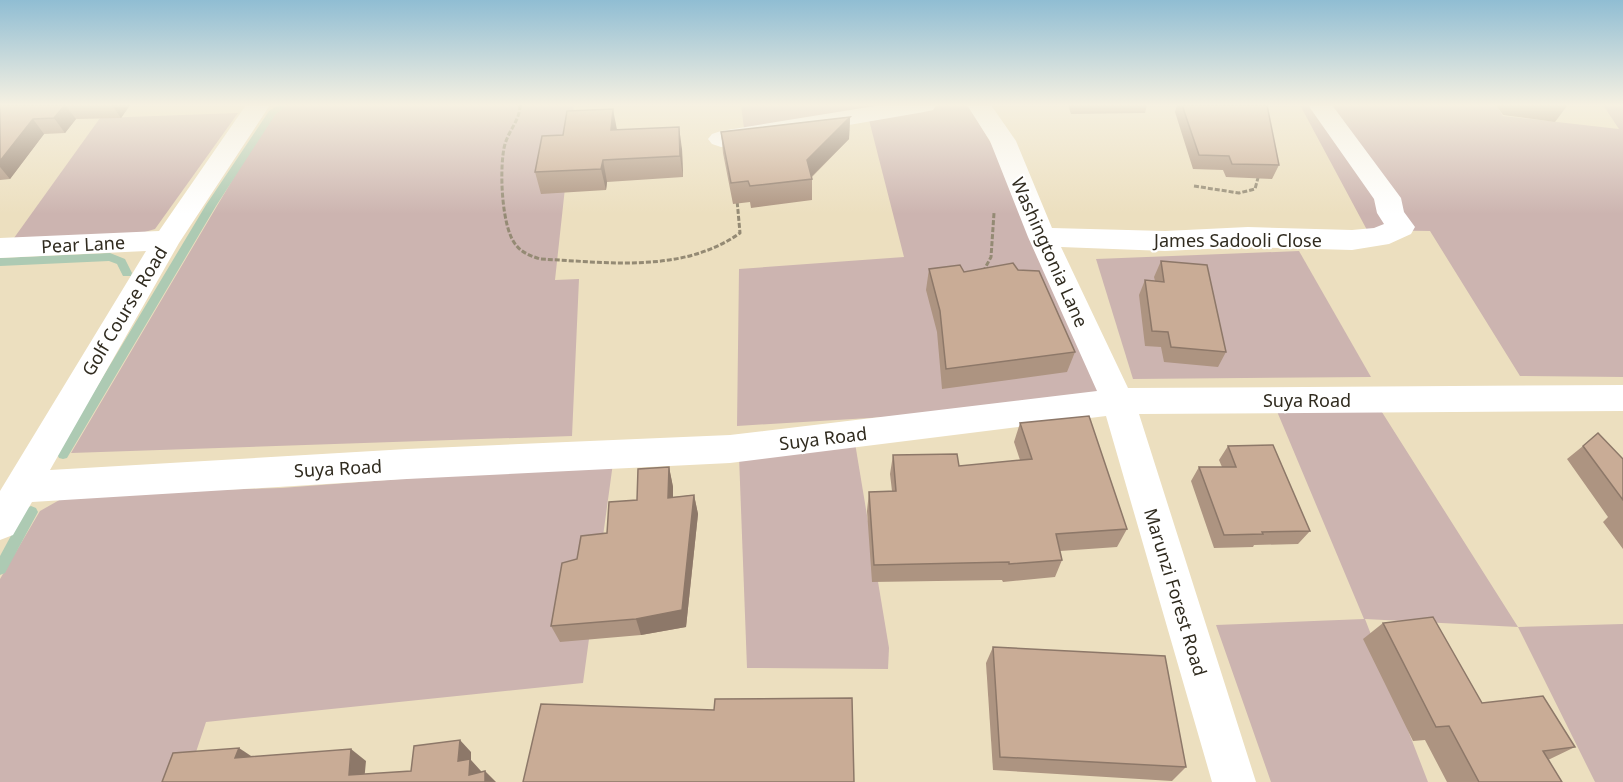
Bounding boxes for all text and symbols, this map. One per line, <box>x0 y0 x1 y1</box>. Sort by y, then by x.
street label: Washingtonia Lane <box>1006 173 1094 331</box>
street label: James Sadooli Close <box>1152 228 1322 252</box>
street label: Pear Lane <box>40 230 126 258</box>
street label: Golf Course Road <box>76 242 172 380</box>
street label: Suya Road <box>1263 388 1351 412</box>
street label: Suya Road <box>778 421 868 455</box>
street label: Suya Road <box>293 454 383 482</box>
street label: Marunzi Forest Road <box>1139 505 1213 679</box>

